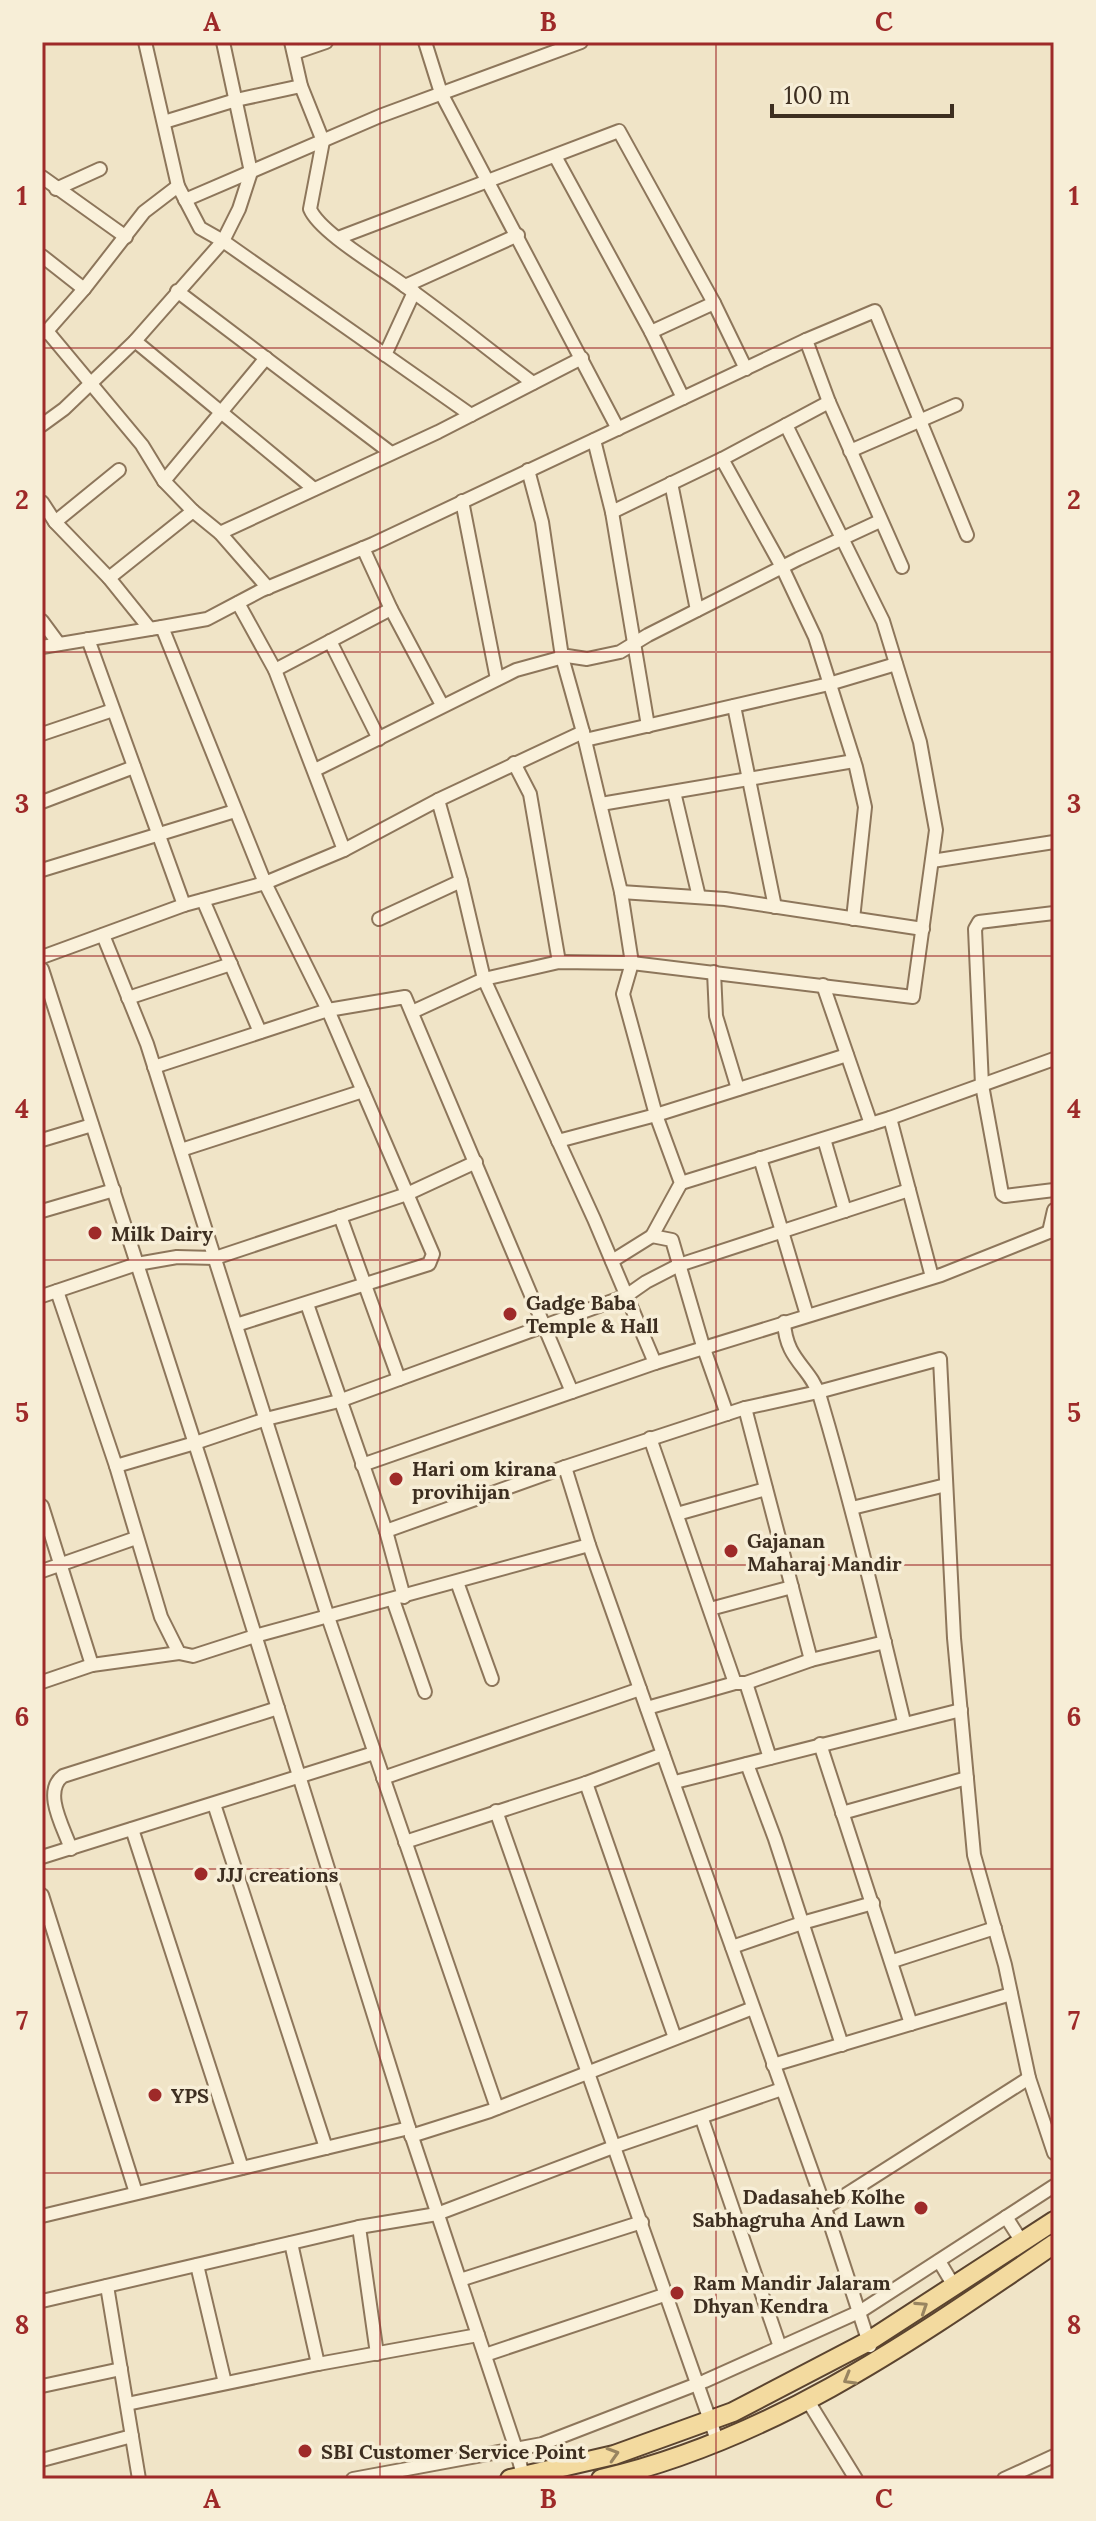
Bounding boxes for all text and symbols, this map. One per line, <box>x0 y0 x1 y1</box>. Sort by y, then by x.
text: A <box>203 5 221 38</box>
text: B <box>539 5 557 38</box>
text: C <box>875 5 893 38</box>
scale bar <box>772 68 952 118</box>
text: 100 m <box>784 80 850 111</box>
text: 1 <box>17 179 27 212</box>
text: 1 <box>1069 179 1079 212</box>
text: 2 <box>15 483 29 516</box>
text: 2 <box>1067 483 1081 516</box>
text: 3 <box>15 787 29 820</box>
text: 3 <box>1067 787 1081 820</box>
text: 4 <box>15 1092 29 1125</box>
text: 4 <box>1067 1092 1081 1125</box>
place label: Milk Dairy <box>111 1221 213 1246</box>
marker: Milk Dairy <box>86 1224 104 1242</box>
place label: Gadge Baba Temple & Hall <box>526 1290 659 1338</box>
marker: Gadge Baba Temple & Hall <box>501 1305 519 1323</box>
text: 5 <box>15 1396 29 1429</box>
text: 5 <box>1067 1396 1081 1429</box>
place label: Hari om kirana provihijan <box>412 1456 557 1504</box>
marker: Hari om kirana provihijan <box>387 1470 405 1488</box>
place label: Gajanan Maharaj Mandir <box>747 1528 902 1576</box>
marker: Gajanan Maharaj Mandir <box>722 1542 740 1560</box>
text: 6 <box>15 1700 29 1733</box>
text: 6 <box>1067 1700 1081 1733</box>
place label: JJJ creations <box>217 1862 339 1887</box>
marker: JJJ creations <box>192 1865 210 1883</box>
text: 7 <box>16 2004 28 2037</box>
text: 7 <box>1068 2004 1080 2037</box>
place label: YPS <box>171 2083 209 2108</box>
marker: YPS <box>146 2086 164 2104</box>
place label: Dadasaheb Kolhe Sabhagruha And Lawn <box>693 2184 905 2232</box>
marker: Dadasaheb Kolhe Sabhagruha And Lawn <box>912 2199 930 2217</box>
place label: Ram Mandir Jalaram Dhyan Kendra <box>693 2270 891 2318</box>
marker: Ram Mandir Jalaram Dhyan Kendra <box>668 2284 686 2302</box>
one-way arrow <box>913 2301 928 2316</box>
text: 8 <box>15 2308 29 2341</box>
text: 8 <box>1067 2308 1081 2341</box>
one-way arrow <box>843 2369 857 2385</box>
place label: SBI Customer Service Point <box>321 2439 587 2464</box>
marker: SBI Customer Service Point <box>296 2442 314 2460</box>
one-way arrow <box>606 2447 619 2463</box>
text: A <box>203 2482 221 2515</box>
text: B <box>539 2482 557 2515</box>
text: C <box>875 2482 893 2515</box>

